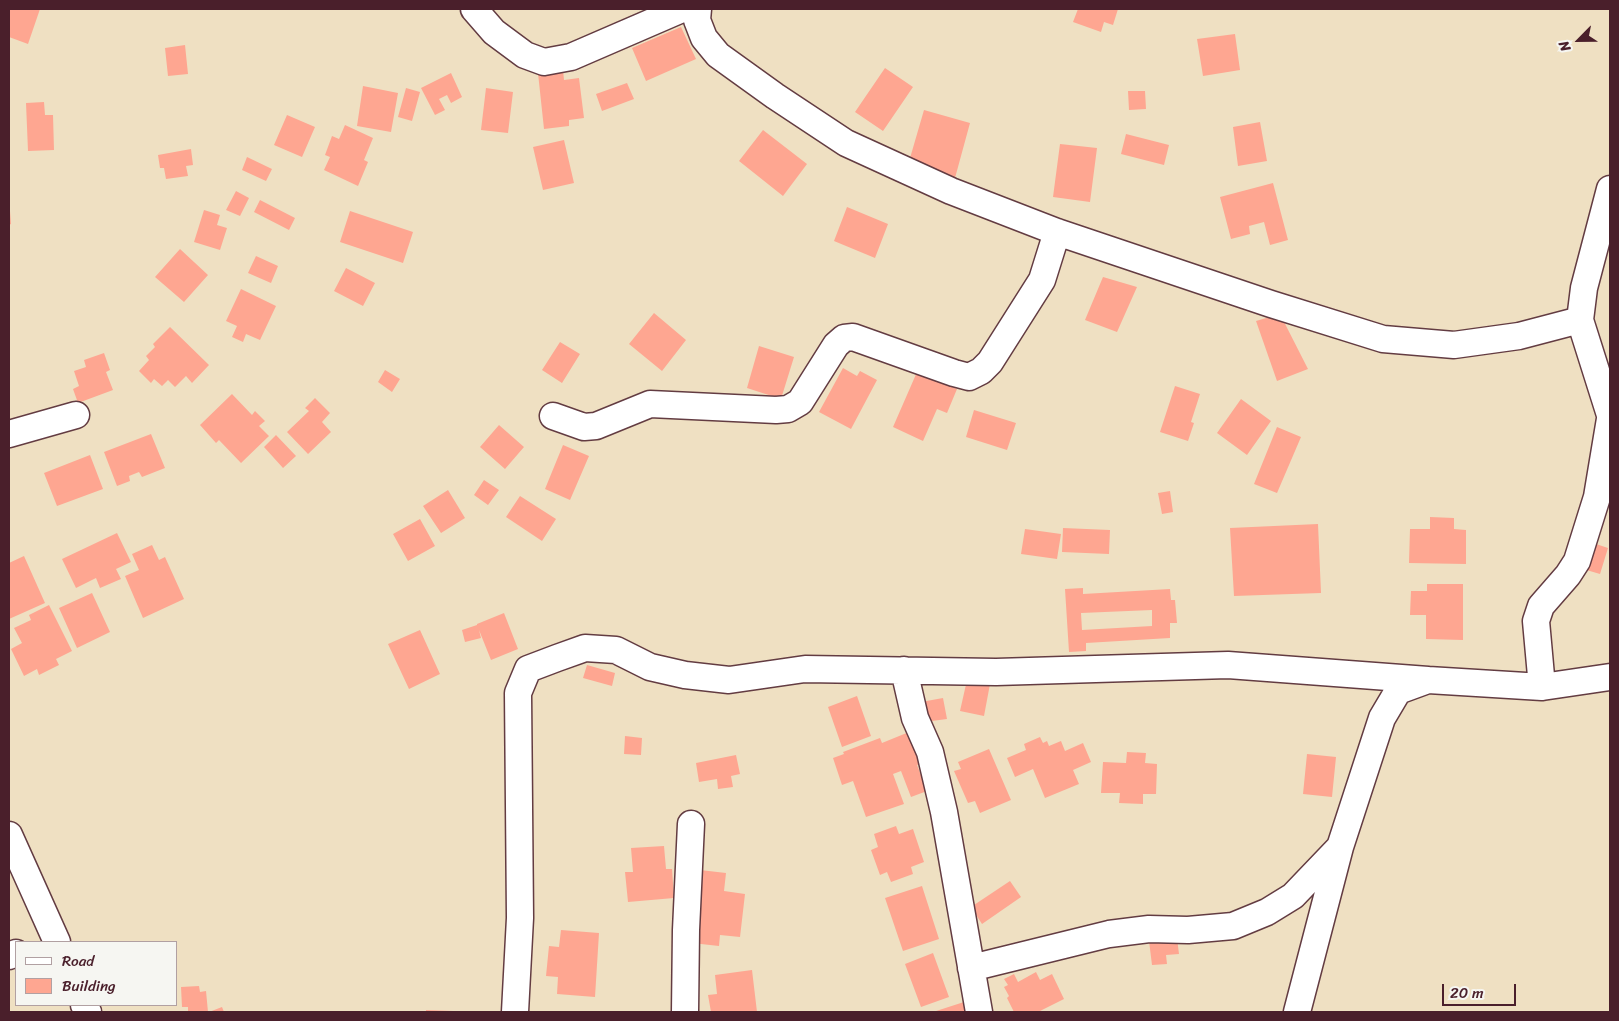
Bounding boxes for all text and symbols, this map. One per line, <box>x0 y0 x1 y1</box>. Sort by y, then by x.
north arrow <box>1554 15 1604 65</box>
text: N <box>1551 37 1578 55</box>
legend <box>15 941 178 1006</box>
text: Road <box>62 948 94 974</box>
text: Building <box>62 973 116 999</box>
scale bar <box>1444 974 1518 1006</box>
text: 20 m <box>1450 980 1484 1006</box>

